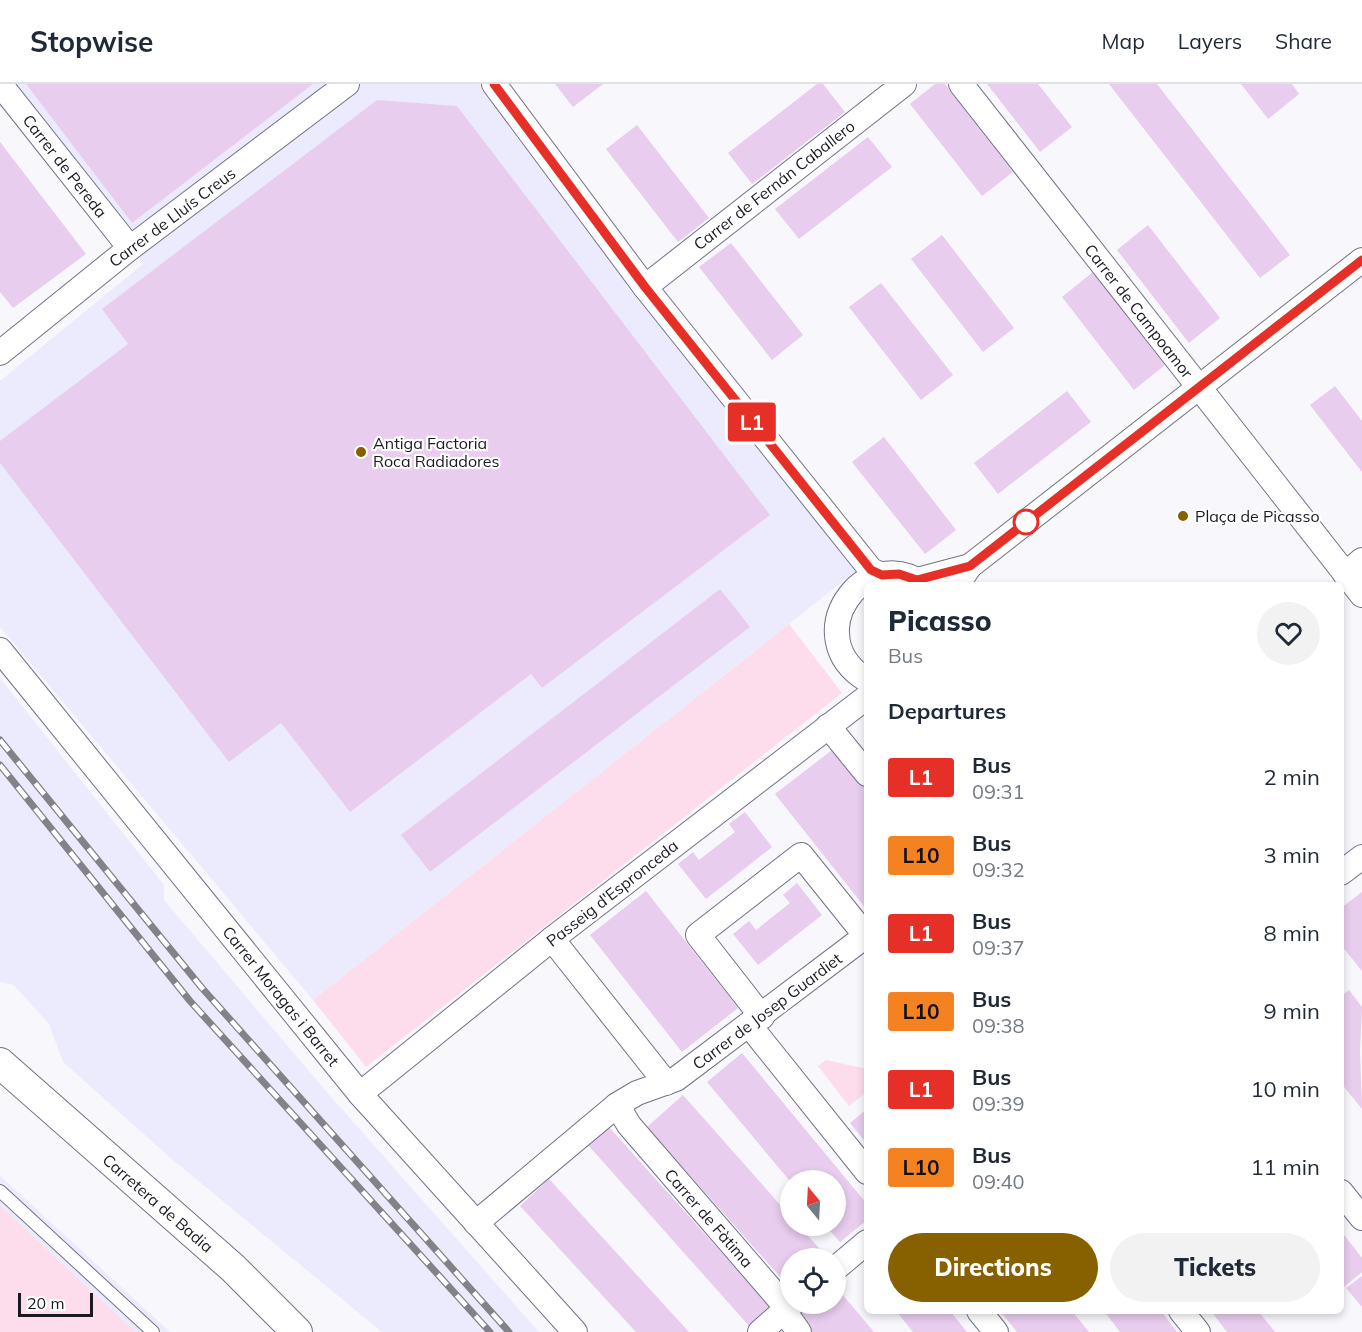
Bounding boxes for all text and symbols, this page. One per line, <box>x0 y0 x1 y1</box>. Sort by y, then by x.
text: Stopwise <box>30 24 153 59</box>
text: Map <box>1102 28 1145 54</box>
text: Layers <box>1178 28 1242 54</box>
text: Share <box>1275 28 1332 54</box>
street label: Carrer de Pereda <box>19 110 111 222</box>
street label: Carrer de Fernán Caballero <box>689 116 859 254</box>
street label: Carrer de Lluís Creus <box>105 163 239 271</box>
street label: Carrer de Campoamor <box>1080 240 1198 382</box>
line badge: L1 <box>725 402 779 442</box>
text: L1 <box>740 409 764 435</box>
place label: Antiga Factoria Roca Radiadores <box>373 433 499 471</box>
marker: Antiga Factoria Roca Radiadores <box>354 445 368 459</box>
place label: Plaça de Picasso <box>1195 506 1320 526</box>
unlabelled marker <box>1013 509 1039 535</box>
marker: Plaça de Picasso <box>1176 509 1190 523</box>
button: heart <box>1257 602 1320 665</box>
text: Picasso <box>888 603 992 638</box>
text: Bus <box>888 643 923 668</box>
text: Departures <box>888 697 1006 725</box>
text: Bus <box>972 751 1011 779</box>
text: 2 min <box>1264 763 1320 791</box>
text: L1 <box>909 764 933 790</box>
text: 09:31 <box>972 779 1025 804</box>
text: Bus <box>972 829 1011 857</box>
street label: Passeig d'Espronceda <box>542 835 682 951</box>
text: 3 min <box>1264 841 1320 869</box>
text: L10 <box>903 842 939 868</box>
text: 09:32 <box>972 857 1025 882</box>
text: Bus <box>972 907 1011 935</box>
text: 8 min <box>1264 919 1320 947</box>
text: L1 <box>909 920 933 946</box>
street label: Carrer Moragas i Barret <box>218 922 344 1070</box>
text: 09:37 <box>972 935 1025 960</box>
street label: Carrer de Josep Guardiet <box>688 948 846 1074</box>
text: Bus <box>972 985 1011 1013</box>
text: 9 min <box>1264 997 1320 1025</box>
text: L10 <box>903 998 939 1024</box>
text: 09:38 <box>972 1013 1025 1038</box>
text: Bus <box>972 1063 1011 1091</box>
text: 10 min <box>1250 1075 1320 1103</box>
text: L1 <box>909 1076 933 1102</box>
text: 09:39 <box>972 1091 1025 1116</box>
text: Bus <box>972 1141 1011 1169</box>
street label: Carretera de Badia <box>99 1149 217 1257</box>
text: 11 min <box>1250 1153 1320 1181</box>
text: L10 <box>903 1154 939 1180</box>
street label: Carrer de Fàtima <box>661 1164 757 1272</box>
text: 09:40 <box>972 1169 1025 1194</box>
north arrow <box>780 1170 846 1236</box>
map controls <box>780 1170 846 1314</box>
button: Directions <box>888 1233 1098 1302</box>
button: Tickets <box>1110 1233 1320 1302</box>
button: locate <box>780 1248 846 1314</box>
scale bar <box>18 1290 93 1318</box>
text: 20 m <box>27 1293 64 1313</box>

